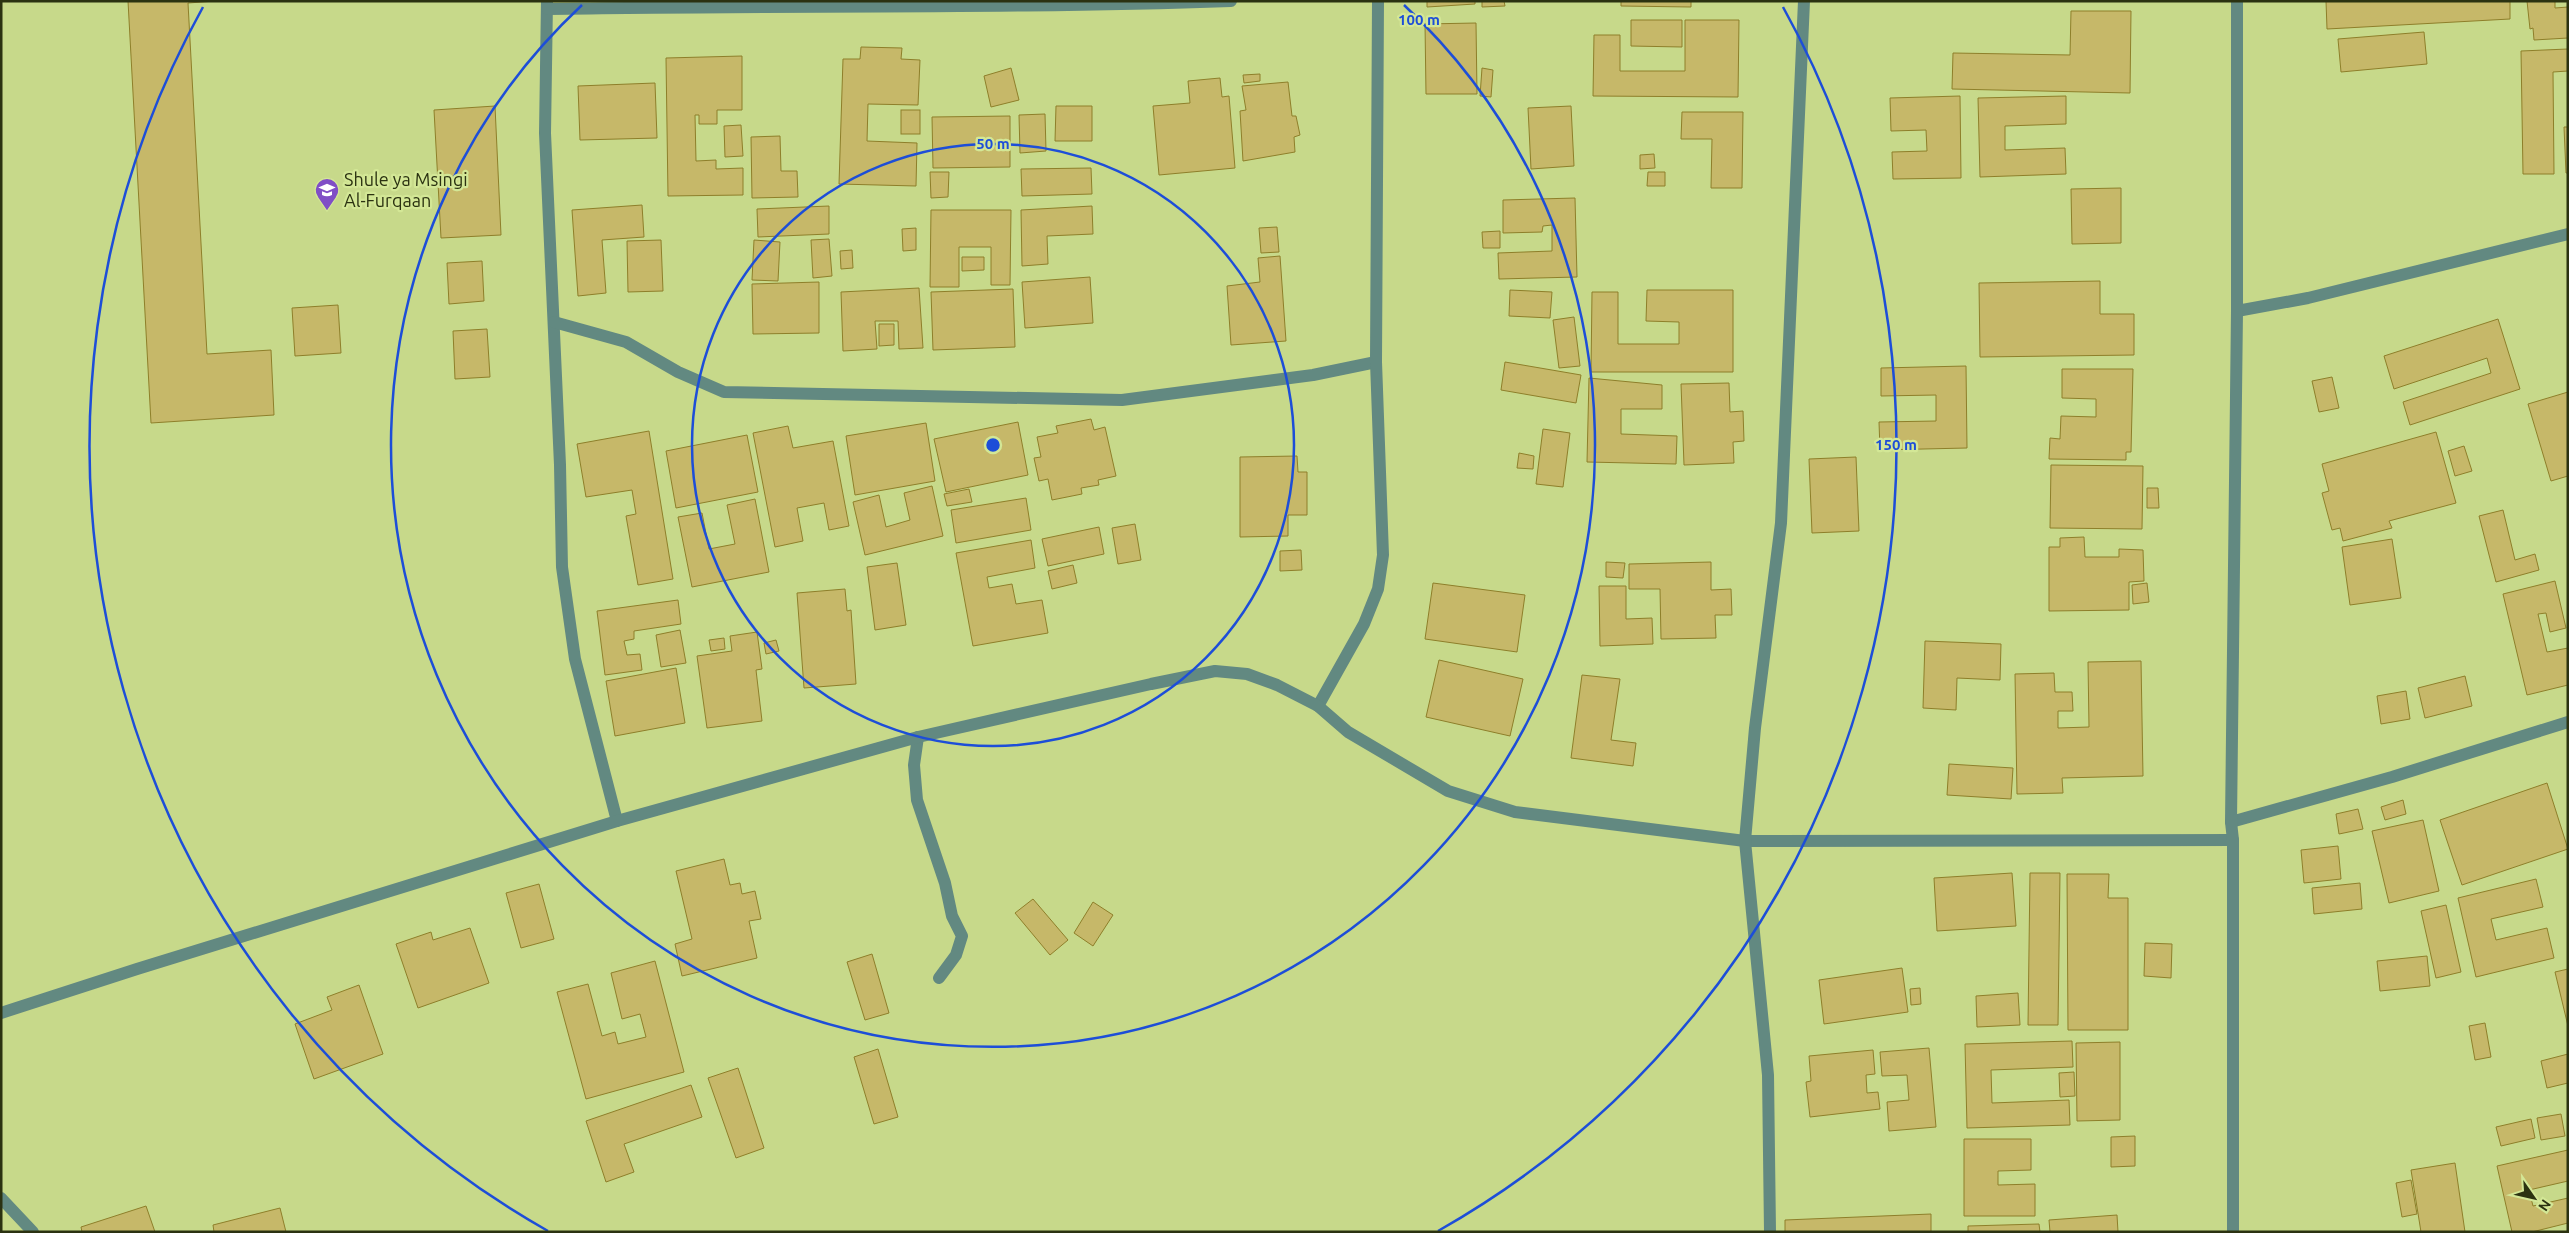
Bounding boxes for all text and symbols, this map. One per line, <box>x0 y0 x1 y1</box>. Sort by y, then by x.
text: 100 m <box>1398 11 1440 28</box>
text: 50 m <box>976 135 1010 152</box>
place label: Shule ya Msingi Al-Furqaan <box>344 169 468 210</box>
school or university icon: Shule ya Msingi Al-Furqaan <box>314 177 340 211</box>
centre of rings <box>984 436 1002 454</box>
text: 150 m <box>1875 436 1917 453</box>
north arrow <box>2509 1173 2559 1223</box>
text: N <box>2535 1196 2554 1214</box>

